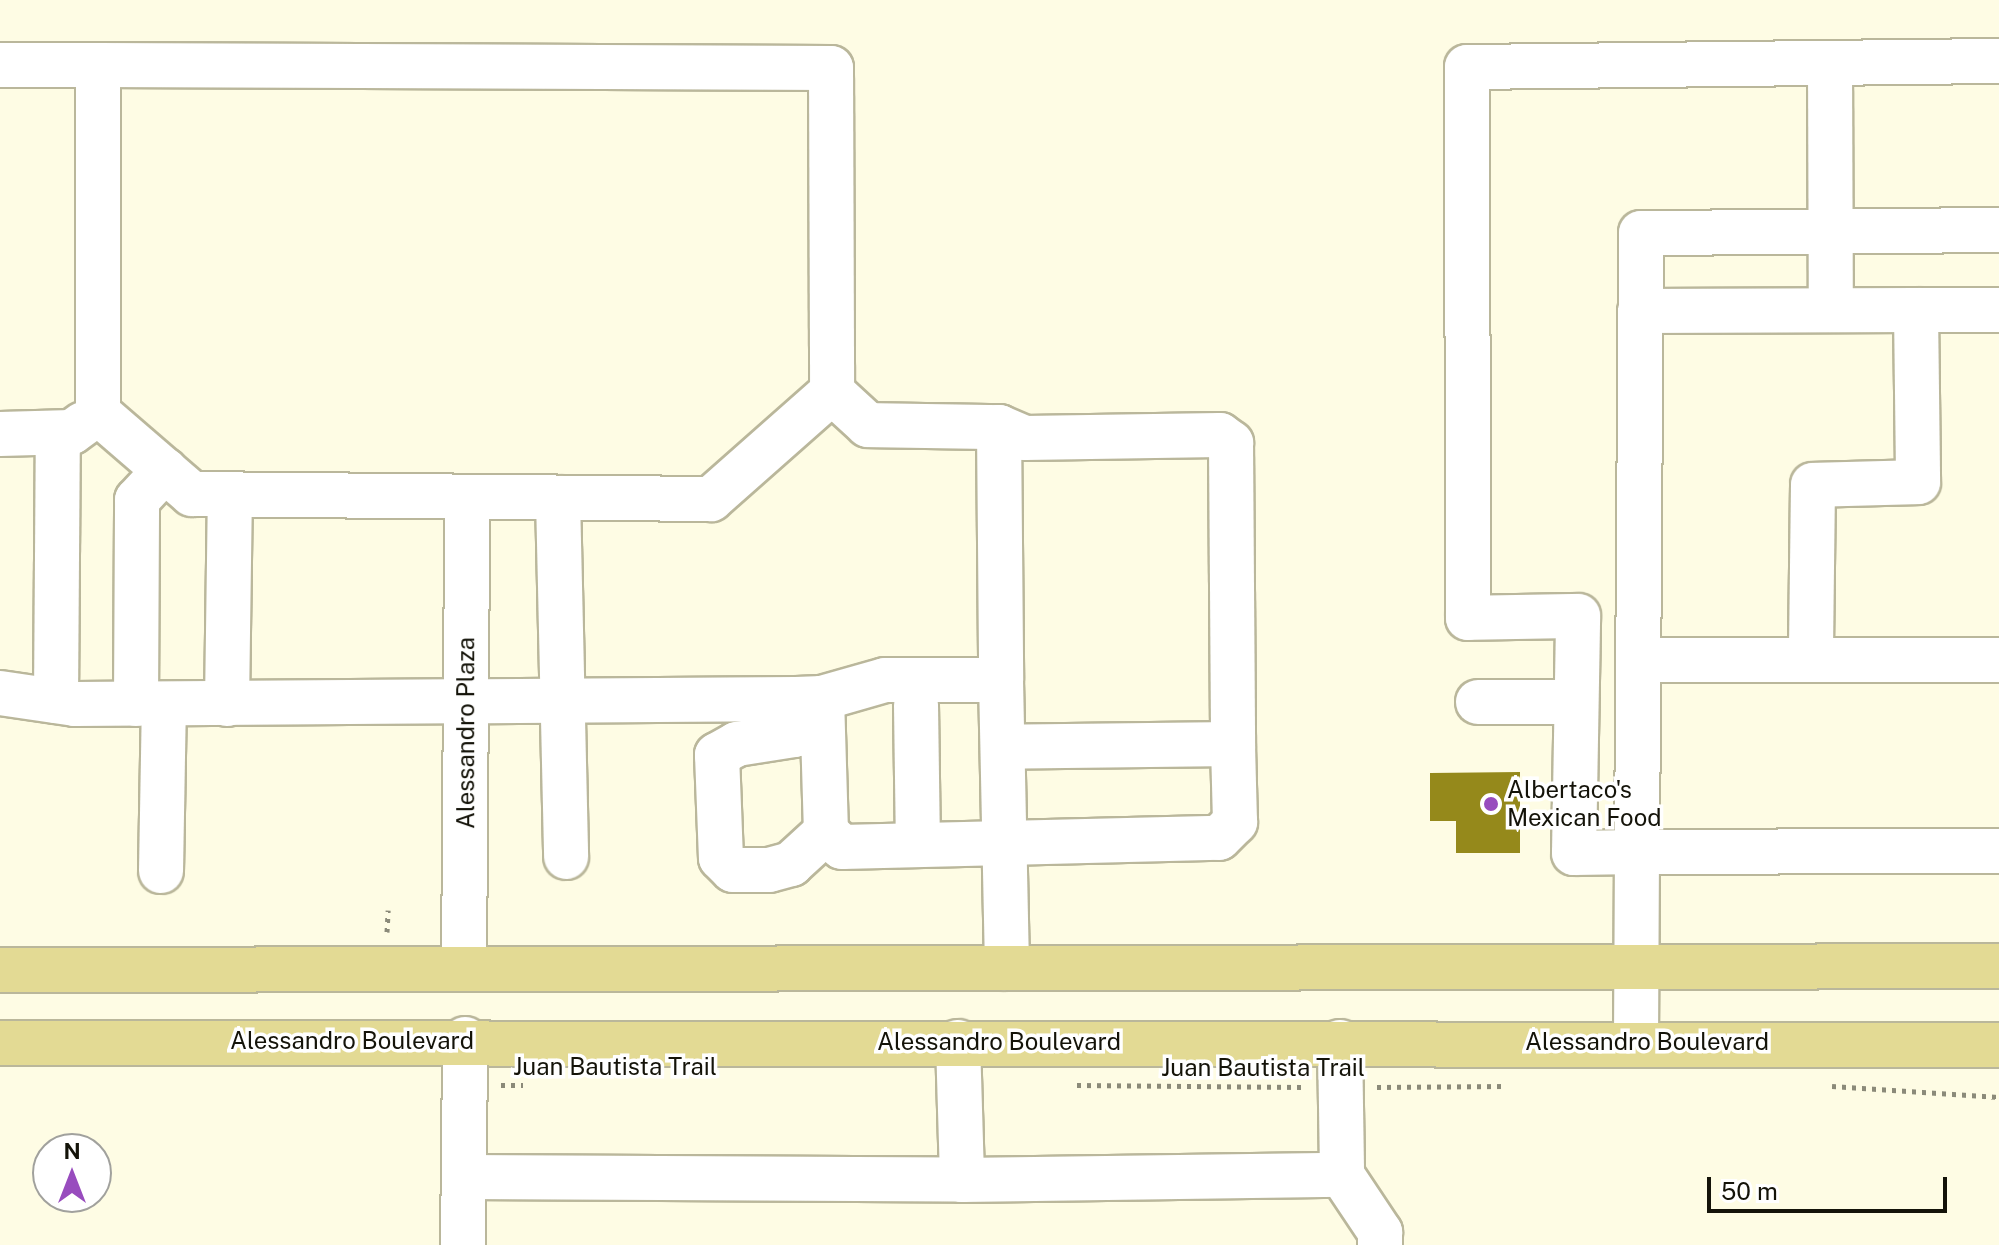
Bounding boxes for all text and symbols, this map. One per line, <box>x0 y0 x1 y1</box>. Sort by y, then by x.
street label: Alessandro Plaza <box>452 637 480 829</box>
place label: Albertaco's Mexican Food <box>1507 776 1662 832</box>
marker: Albertaco's Mexican Food <box>1482 795 1500 813</box>
street label: Alessandro Boulevard <box>230 1027 474 1055</box>
street label: Alessandro Boulevard <box>877 1028 1121 1056</box>
street label: Alessandro Boulevard <box>1525 1028 1769 1056</box>
street label: Juan Bautista Trail <box>513 1053 717 1081</box>
street label: Juan Bautista Trail <box>1161 1054 1365 1082</box>
north arrow <box>32 1133 112 1213</box>
text: N <box>63 1138 81 1164</box>
scale bar <box>1711 1161 1951 1211</box>
text: 50 m <box>1721 1177 1778 1205</box>

